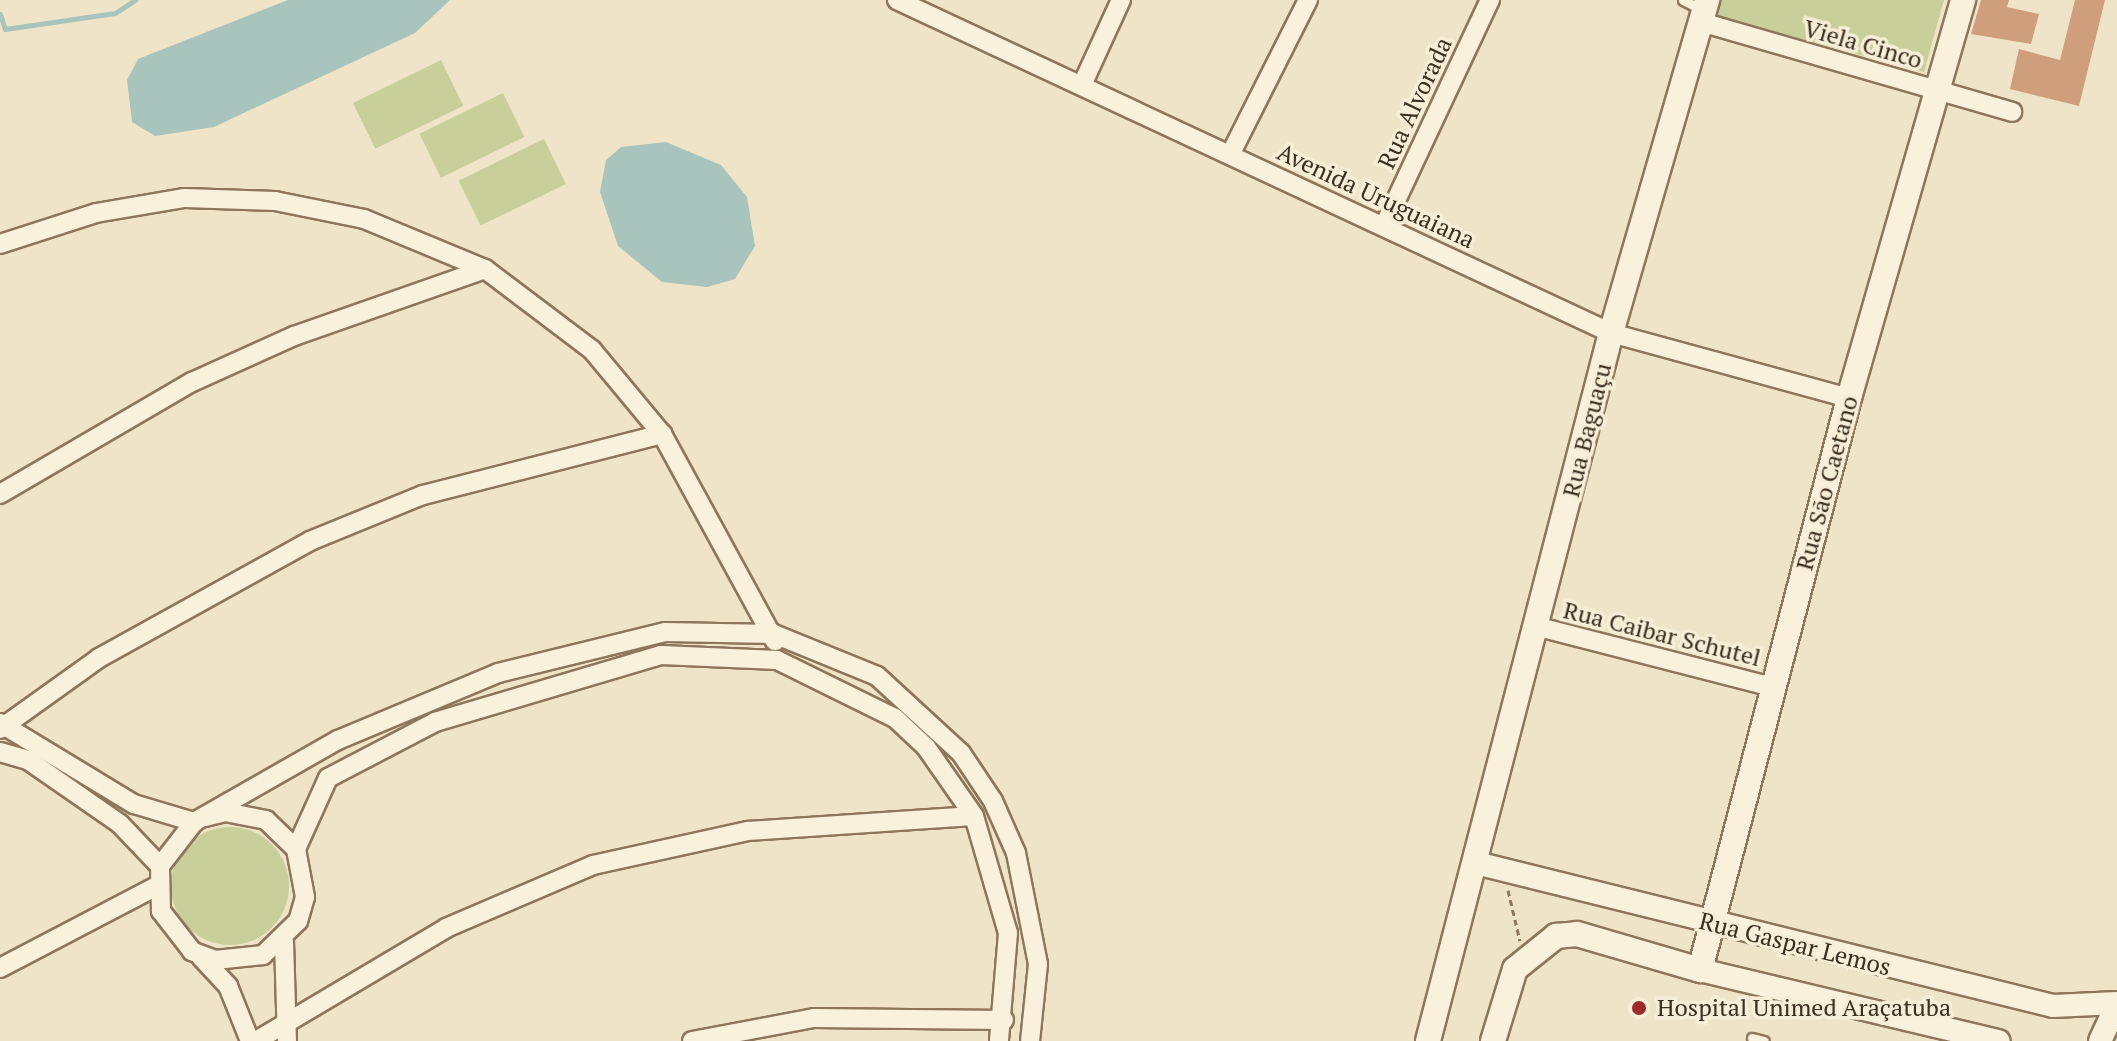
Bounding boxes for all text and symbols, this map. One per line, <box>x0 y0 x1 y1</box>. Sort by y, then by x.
street label: Viela Cinco <box>1800 13 1926 75</box>
street label: Rua Alvorada <box>1372 32 1458 174</box>
street label: Avenida Uruguaiana <box>1273 138 1479 254</box>
street label: Rua Baguaçu <box>1556 360 1618 500</box>
street label: Rua São Caetano <box>1790 393 1864 573</box>
street label: Rua Caibar Schutel <box>1560 596 1764 672</box>
street label: Rua Gaspar Lemos <box>1696 906 1894 982</box>
place label: Hospital Unimed Araçatuba <box>1657 994 1951 1022</box>
marker: Hospital Unimed Araçatuba <box>1628 997 1650 1019</box>

